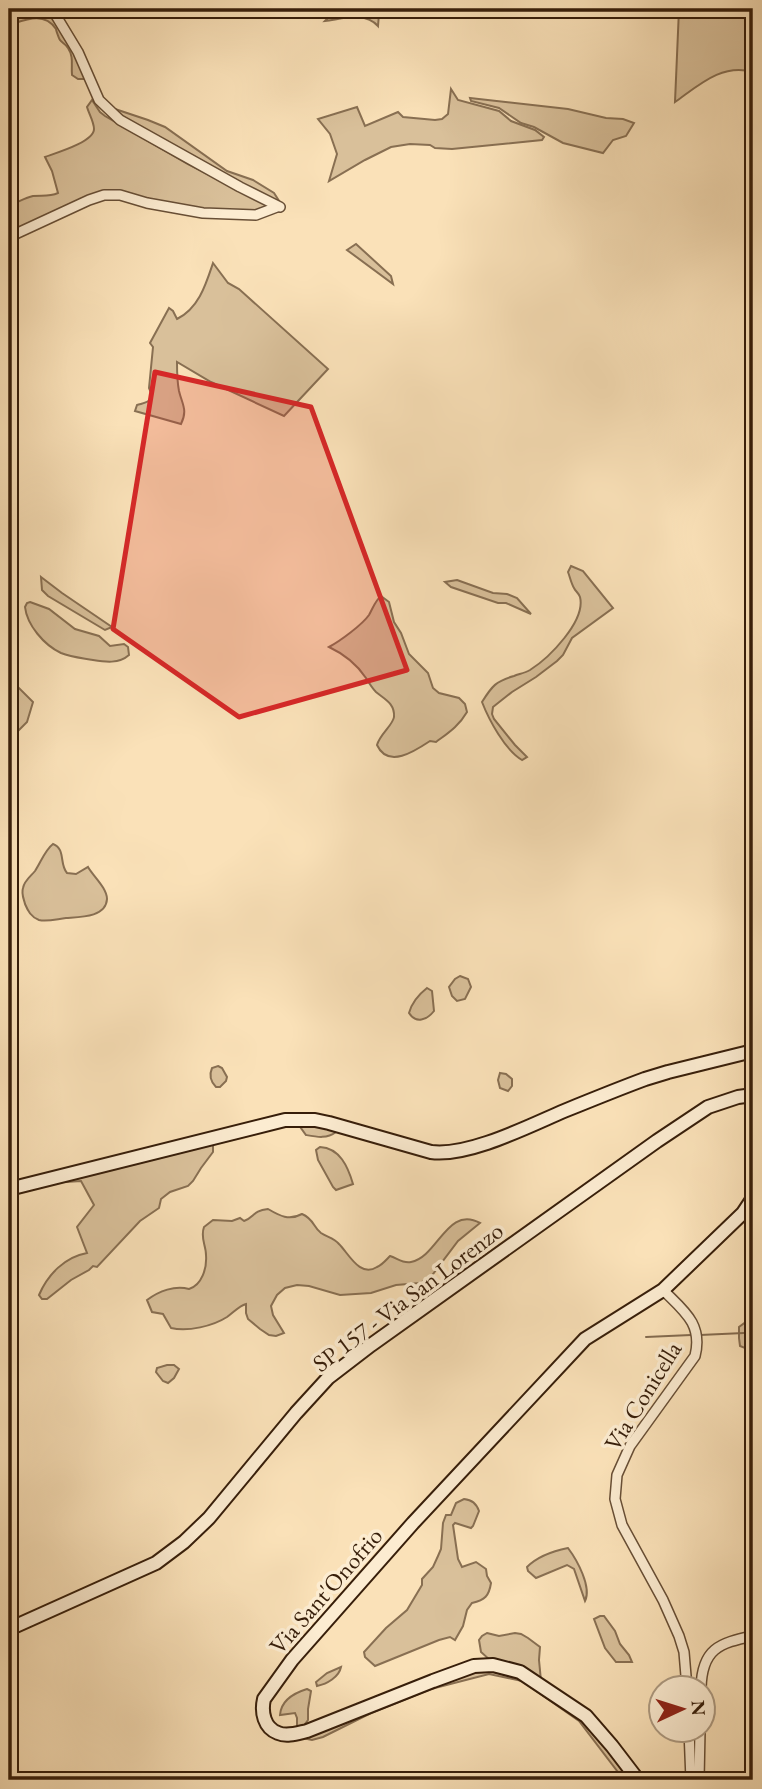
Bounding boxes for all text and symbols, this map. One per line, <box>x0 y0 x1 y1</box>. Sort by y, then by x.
street label: SP 157 - Via San Lorenzo <box>306 1215 509 1378</box>
street label: Via Conicella <box>597 1335 689 1456</box>
street label: Via Sant'Onofrio <box>262 1521 389 1660</box>
north arrow <box>646 1674 716 1744</box>
text: N <box>685 1699 712 1717</box>

